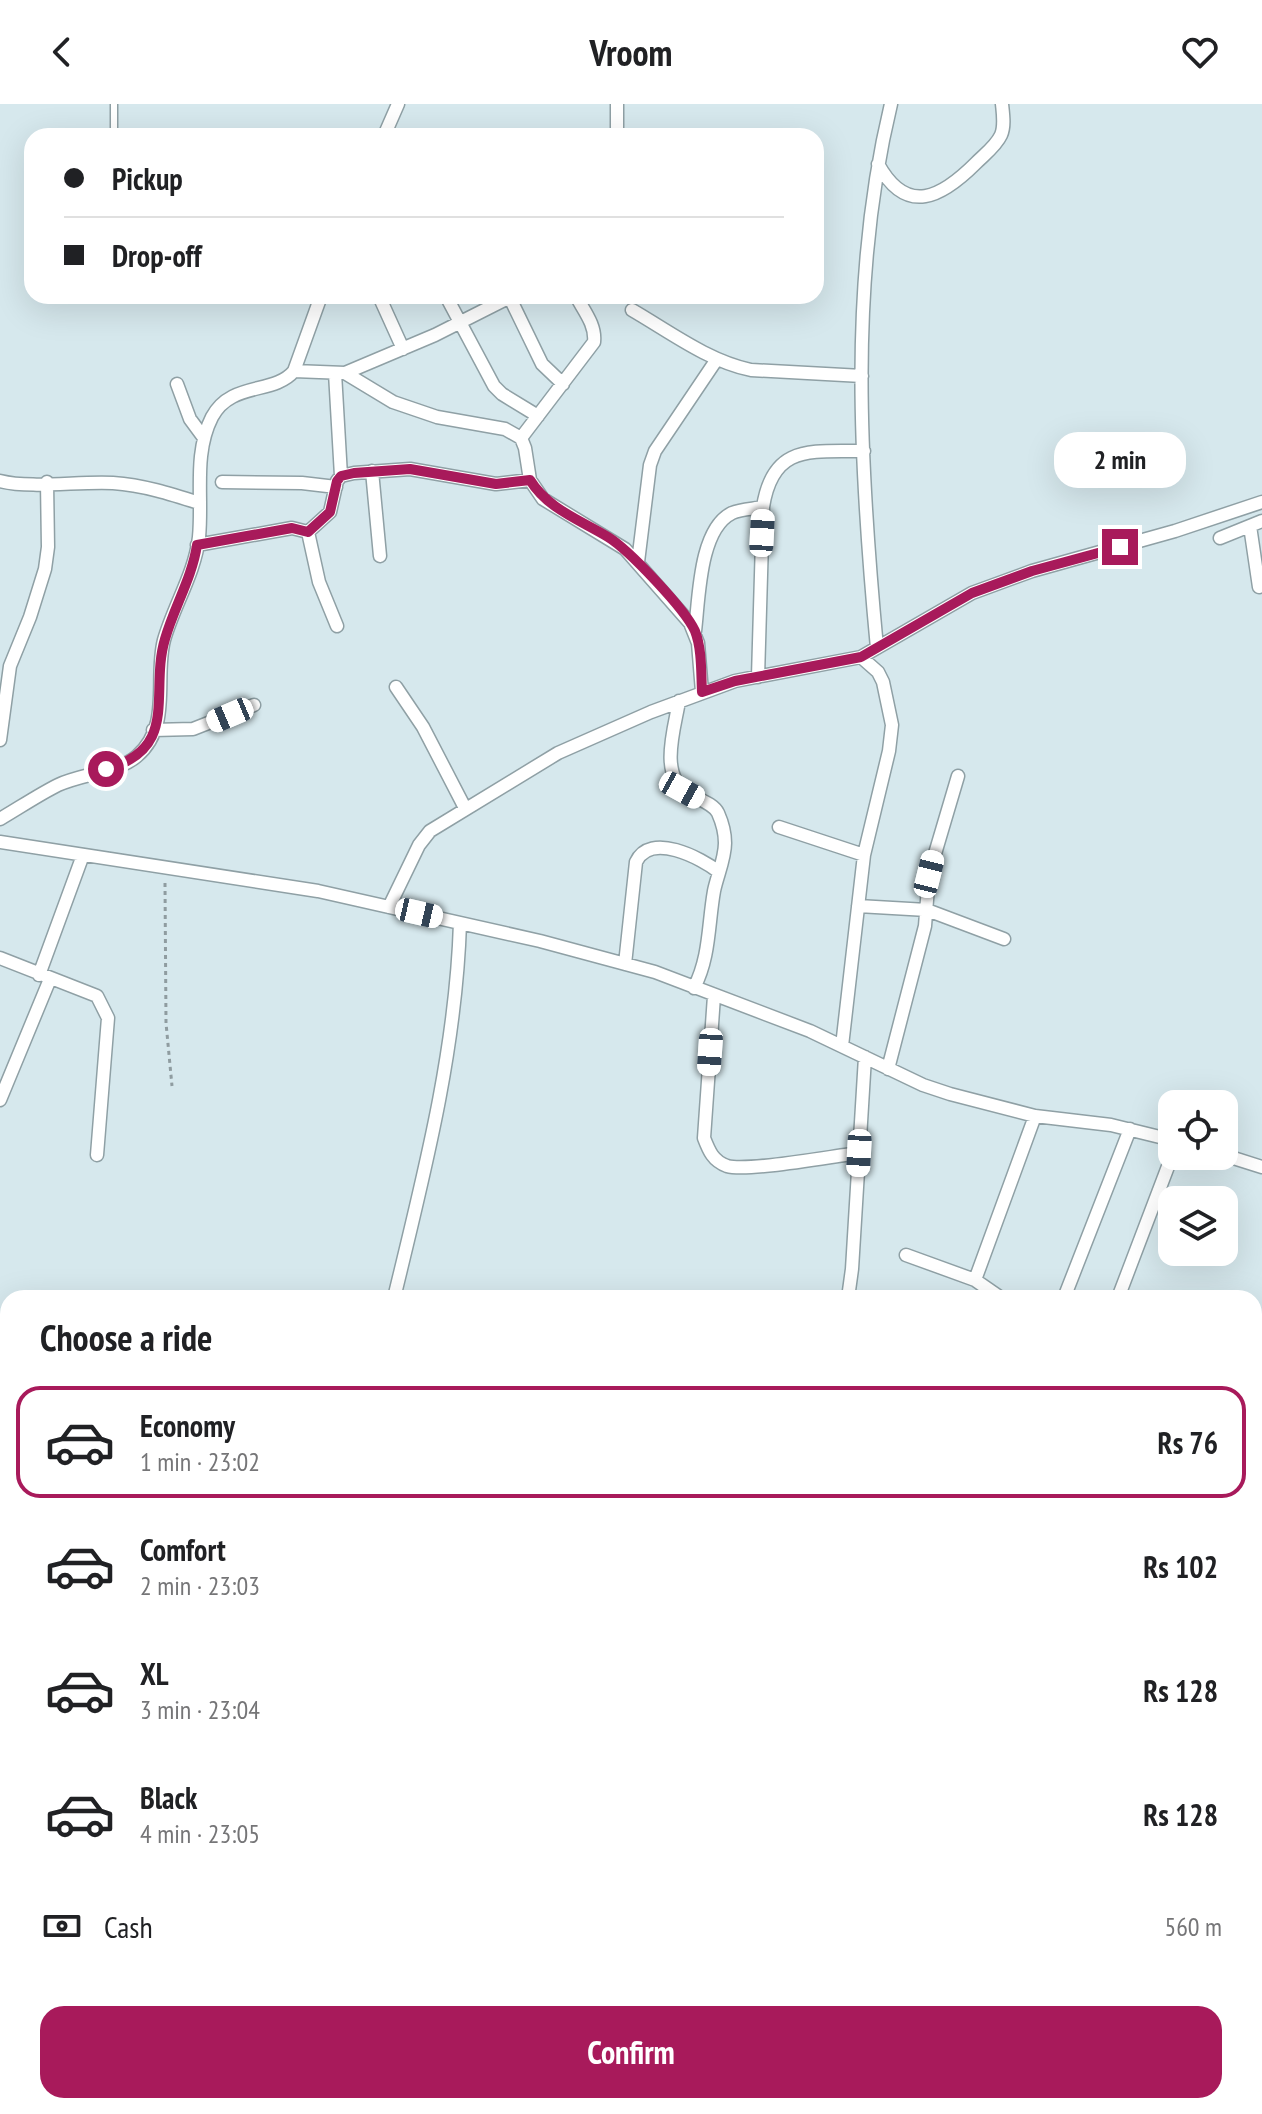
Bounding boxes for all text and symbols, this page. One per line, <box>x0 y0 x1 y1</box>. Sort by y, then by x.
text: Vroom <box>590 29 672 76</box>
icon: back <box>40 30 84 74</box>
icon: heart <box>1178 30 1222 74</box>
text: Pickup <box>112 159 183 198</box>
text: Drop-off <box>112 236 202 275</box>
callout: 2 min <box>1054 431 1186 487</box>
text: 2 min <box>1094 443 1146 476</box>
car <box>749 508 775 558</box>
route end <box>1102 529 1138 565</box>
car <box>203 695 257 735</box>
route start <box>88 751 124 787</box>
car <box>655 768 709 812</box>
car <box>912 848 946 900</box>
car <box>393 896 445 930</box>
car <box>696 1027 724 1077</box>
map controls <box>1158 1090 1238 1266</box>
button: locate <box>1158 1090 1238 1170</box>
car <box>846 1128 872 1178</box>
button: layers <box>1158 1186 1238 1266</box>
text: Choose a ride <box>40 1314 212 1361</box>
icon: car <box>44 1406 116 1478</box>
text: Economy <box>140 1406 235 1445</box>
text: Rs 76 <box>1158 1423 1218 1462</box>
text: 1 min · 23:02 <box>140 1445 260 1478</box>
icon: car <box>44 1530 116 1602</box>
text: Comfort <box>140 1530 226 1569</box>
text: Rs 102 <box>1143 1547 1218 1586</box>
text: 2 min · 23:03 <box>140 1569 260 1602</box>
icon: car <box>44 1654 116 1726</box>
text: XL <box>140 1654 169 1693</box>
text: Rs 128 <box>1143 1671 1218 1710</box>
text: 3 min · 23:04 <box>140 1693 260 1726</box>
icon: car <box>44 1778 116 1850</box>
text: Black <box>140 1778 197 1817</box>
text: Rs 128 <box>1143 1795 1218 1834</box>
text: 4 min · 23:05 <box>140 1817 260 1850</box>
icon: cash <box>40 1904 84 1948</box>
text: Cash <box>104 1907 153 1946</box>
text: 560 m <box>1164 1910 1222 1943</box>
button: Confirm <box>40 2006 1222 2098</box>

